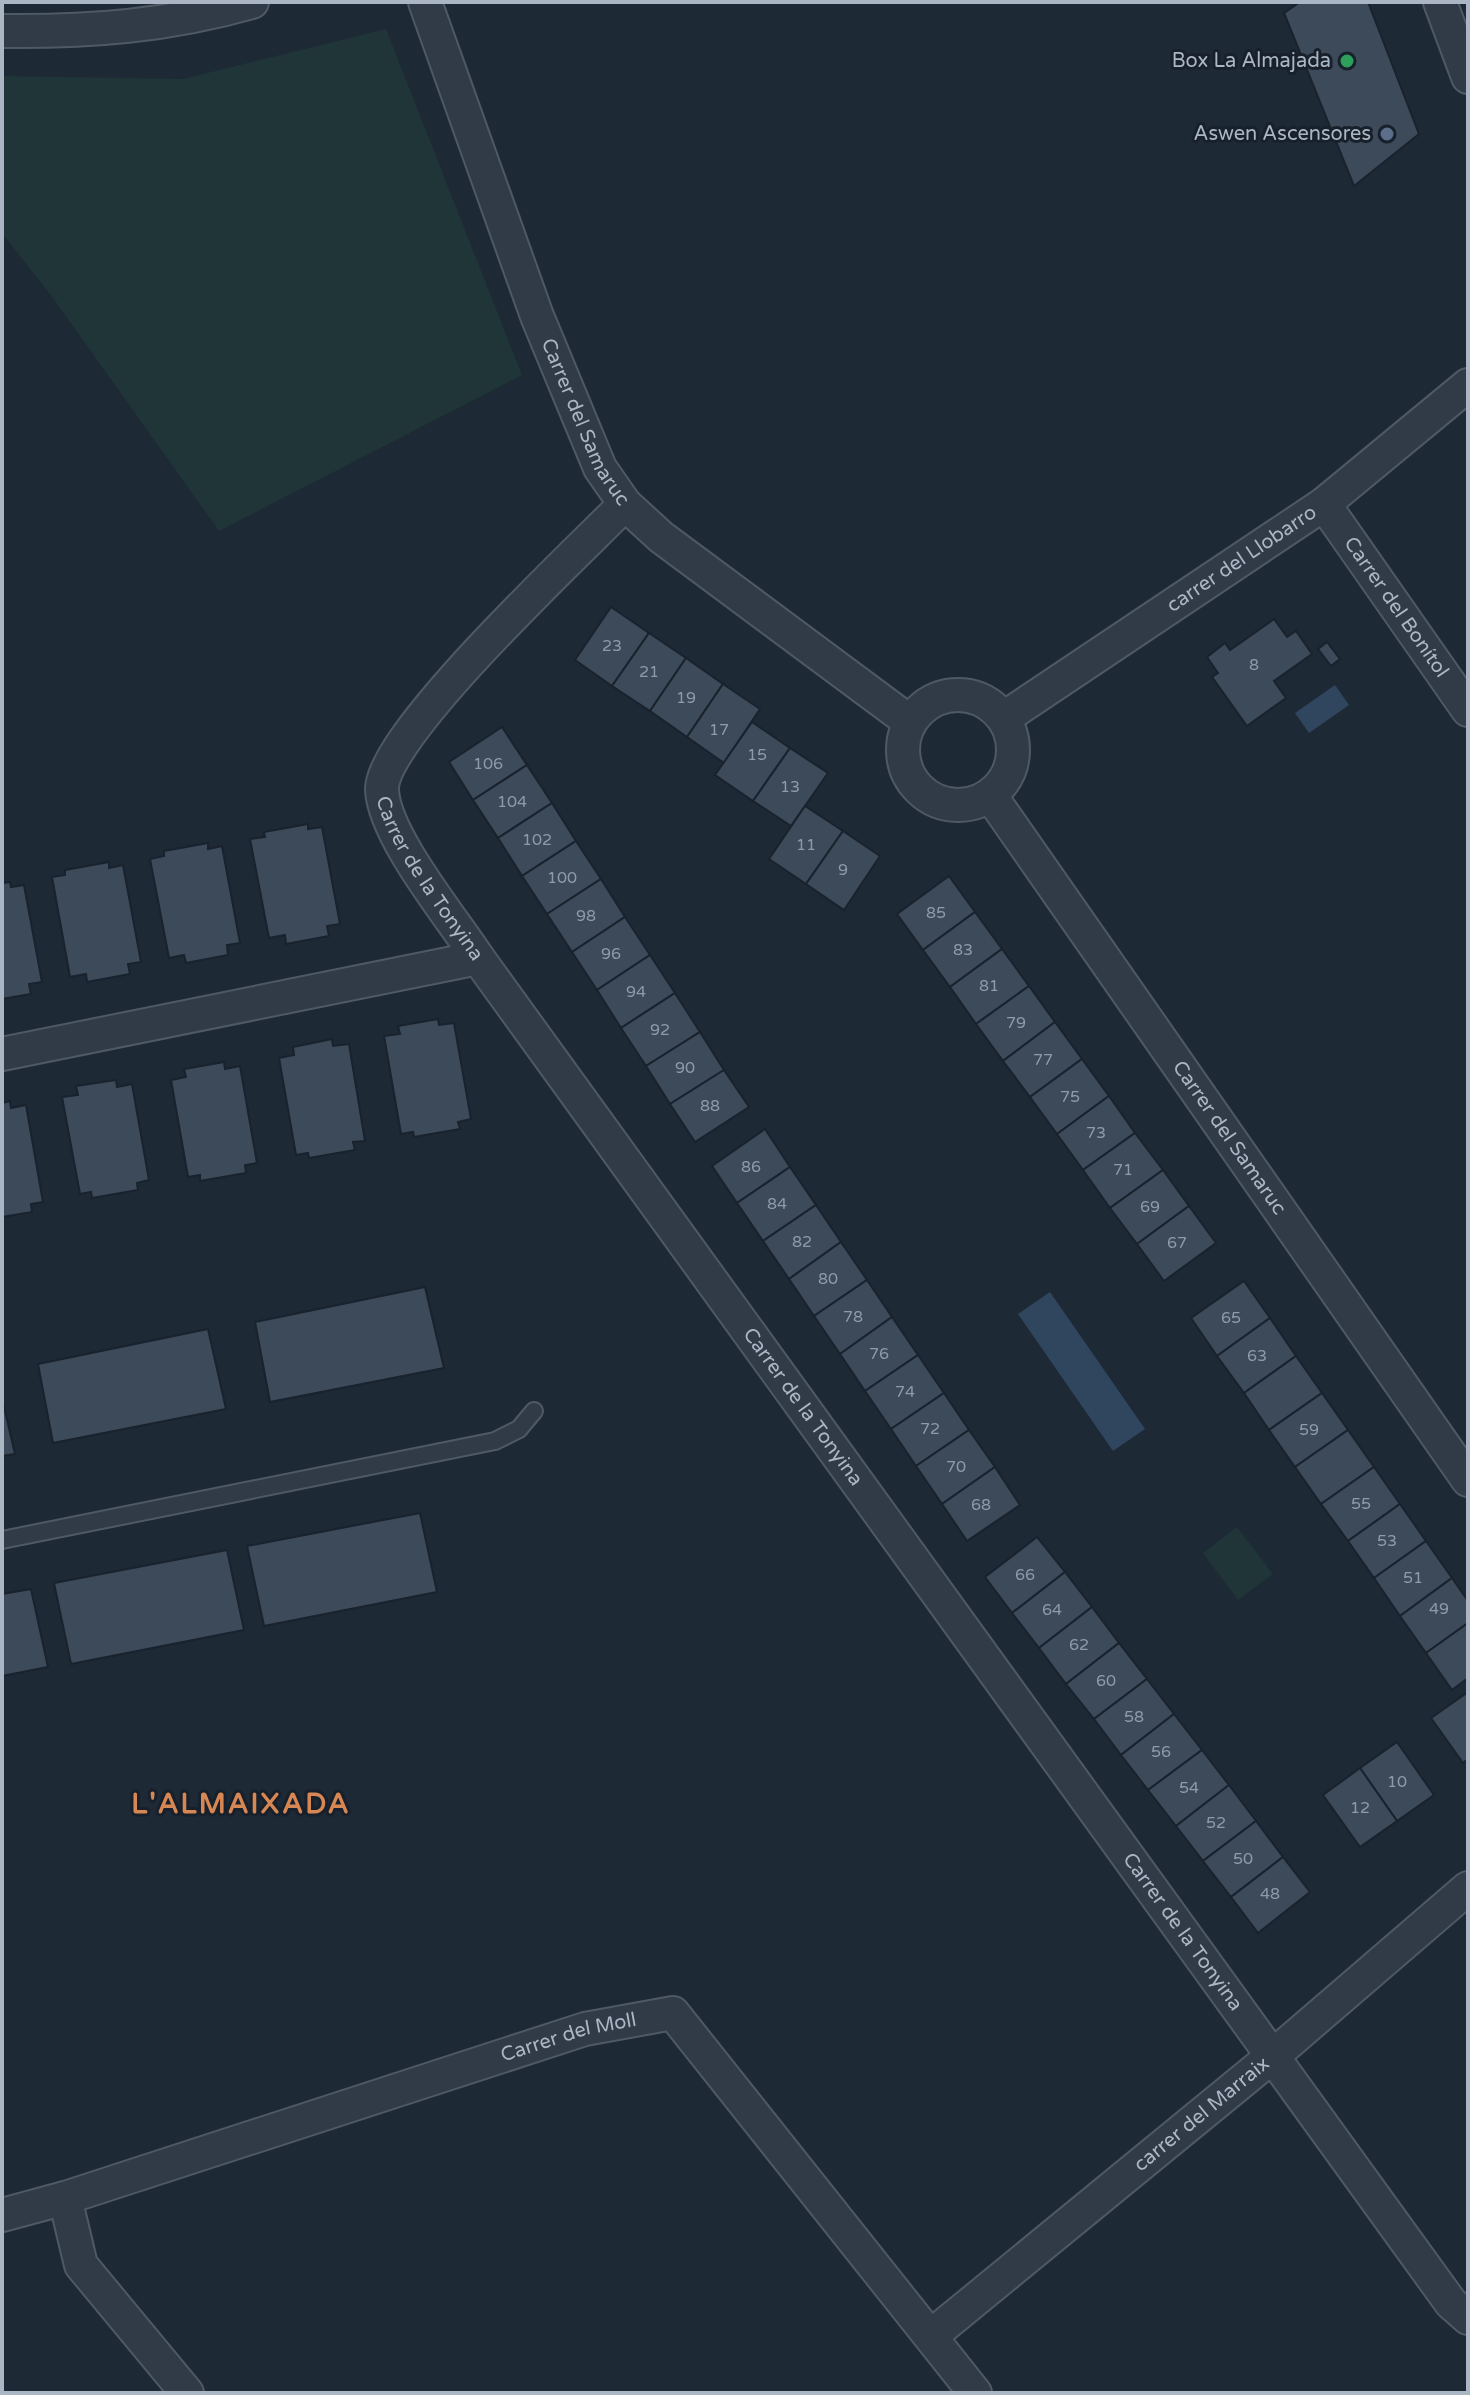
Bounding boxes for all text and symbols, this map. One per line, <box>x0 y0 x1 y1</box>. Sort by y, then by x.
place label: Box La Almajada <box>1172 49 1331 73</box>
marker: Box La Almajada <box>1338 52 1356 70</box>
place label: Aswen Ascensores <box>1194 122 1371 146</box>
marker: Aswen Ascensores <box>1378 125 1396 143</box>
street label: Carrer del Samaruc <box>536 335 635 510</box>
street label: carrer del Llobarro <box>1162 500 1321 618</box>
street label: Carrer del Bonítol <box>1339 532 1454 682</box>
house number: 23 <box>602 636 622 656</box>
house number: 8 <box>1249 655 1259 675</box>
house number: 21 <box>639 662 659 682</box>
house number: 19 <box>676 688 696 708</box>
house number: 17 <box>709 720 729 740</box>
house number: 15 <box>747 745 767 765</box>
house number: 106 <box>473 754 503 774</box>
house number: 13 <box>780 777 800 797</box>
house number: 104 <box>497 792 527 812</box>
street label: Carrer de la Tonyina <box>371 794 488 965</box>
house number: 102 <box>522 830 552 850</box>
house number: 11 <box>796 835 816 855</box>
house number: 9 <box>838 860 848 880</box>
house number: 100 <box>547 868 577 888</box>
house number: 85 <box>926 903 946 923</box>
house number: 98 <box>576 906 596 926</box>
house number: 83 <box>953 940 973 960</box>
house number: 96 <box>601 944 621 964</box>
house number: 81 <box>979 976 999 996</box>
house number: 94 <box>626 982 646 1002</box>
house number: 79 <box>1006 1013 1026 1033</box>
house number: 92 <box>650 1020 670 1040</box>
house number: 77 <box>1033 1050 1053 1070</box>
street label: Carrer del Samaruc <box>1167 1056 1291 1219</box>
house number: 90 <box>675 1058 695 1078</box>
house number: 75 <box>1060 1087 1080 1107</box>
house number: 88 <box>700 1096 720 1116</box>
house number: 73 <box>1086 1123 1106 1143</box>
house number: 86 <box>741 1157 761 1177</box>
house number: 71 <box>1113 1160 1133 1180</box>
house number: 84 <box>767 1194 787 1214</box>
house number: 69 <box>1140 1197 1160 1217</box>
house number: 82 <box>792 1232 812 1252</box>
house number: 67 <box>1167 1233 1187 1253</box>
house number: 80 <box>818 1269 838 1289</box>
house number: 78 <box>843 1307 863 1327</box>
house number: 65 <box>1221 1308 1241 1328</box>
street label: Carrer de la Tonyina <box>738 1323 868 1491</box>
house number: 76 <box>869 1344 889 1364</box>
house number: 63 <box>1247 1346 1267 1366</box>
house number: 74 <box>895 1382 915 1402</box>
house number: 72 <box>920 1419 940 1439</box>
house number: 59 <box>1299 1420 1319 1440</box>
house number: 70 <box>946 1457 966 1477</box>
house number: 55 <box>1351 1494 1371 1514</box>
house number: 68 <box>971 1495 991 1515</box>
house number: 53 <box>1377 1531 1397 1551</box>
house number: 66 <box>1015 1565 1035 1585</box>
house number: 51 <box>1403 1568 1423 1588</box>
house number: 49 <box>1429 1599 1449 1619</box>
house number: 64 <box>1042 1600 1062 1620</box>
house number: 62 <box>1069 1635 1089 1655</box>
house number: 60 <box>1096 1671 1116 1691</box>
house number: 58 <box>1124 1707 1144 1727</box>
house number: 56 <box>1151 1742 1171 1762</box>
house number: 10 <box>1387 1772 1407 1792</box>
house number: 54 <box>1179 1778 1199 1798</box>
district label: L'ALMAIXADA <box>131 1787 351 1821</box>
house number: 12 <box>1350 1798 1370 1818</box>
house number: 52 <box>1206 1813 1226 1833</box>
street label: Carrer de la Tonyina <box>1117 1848 1248 2016</box>
house number: 50 <box>1233 1849 1253 1869</box>
house number: 48 <box>1260 1884 1280 1904</box>
street label: Carrer del Moll <box>498 2008 638 2068</box>
street label: carrer del Marraix <box>1129 2052 1274 2177</box>

